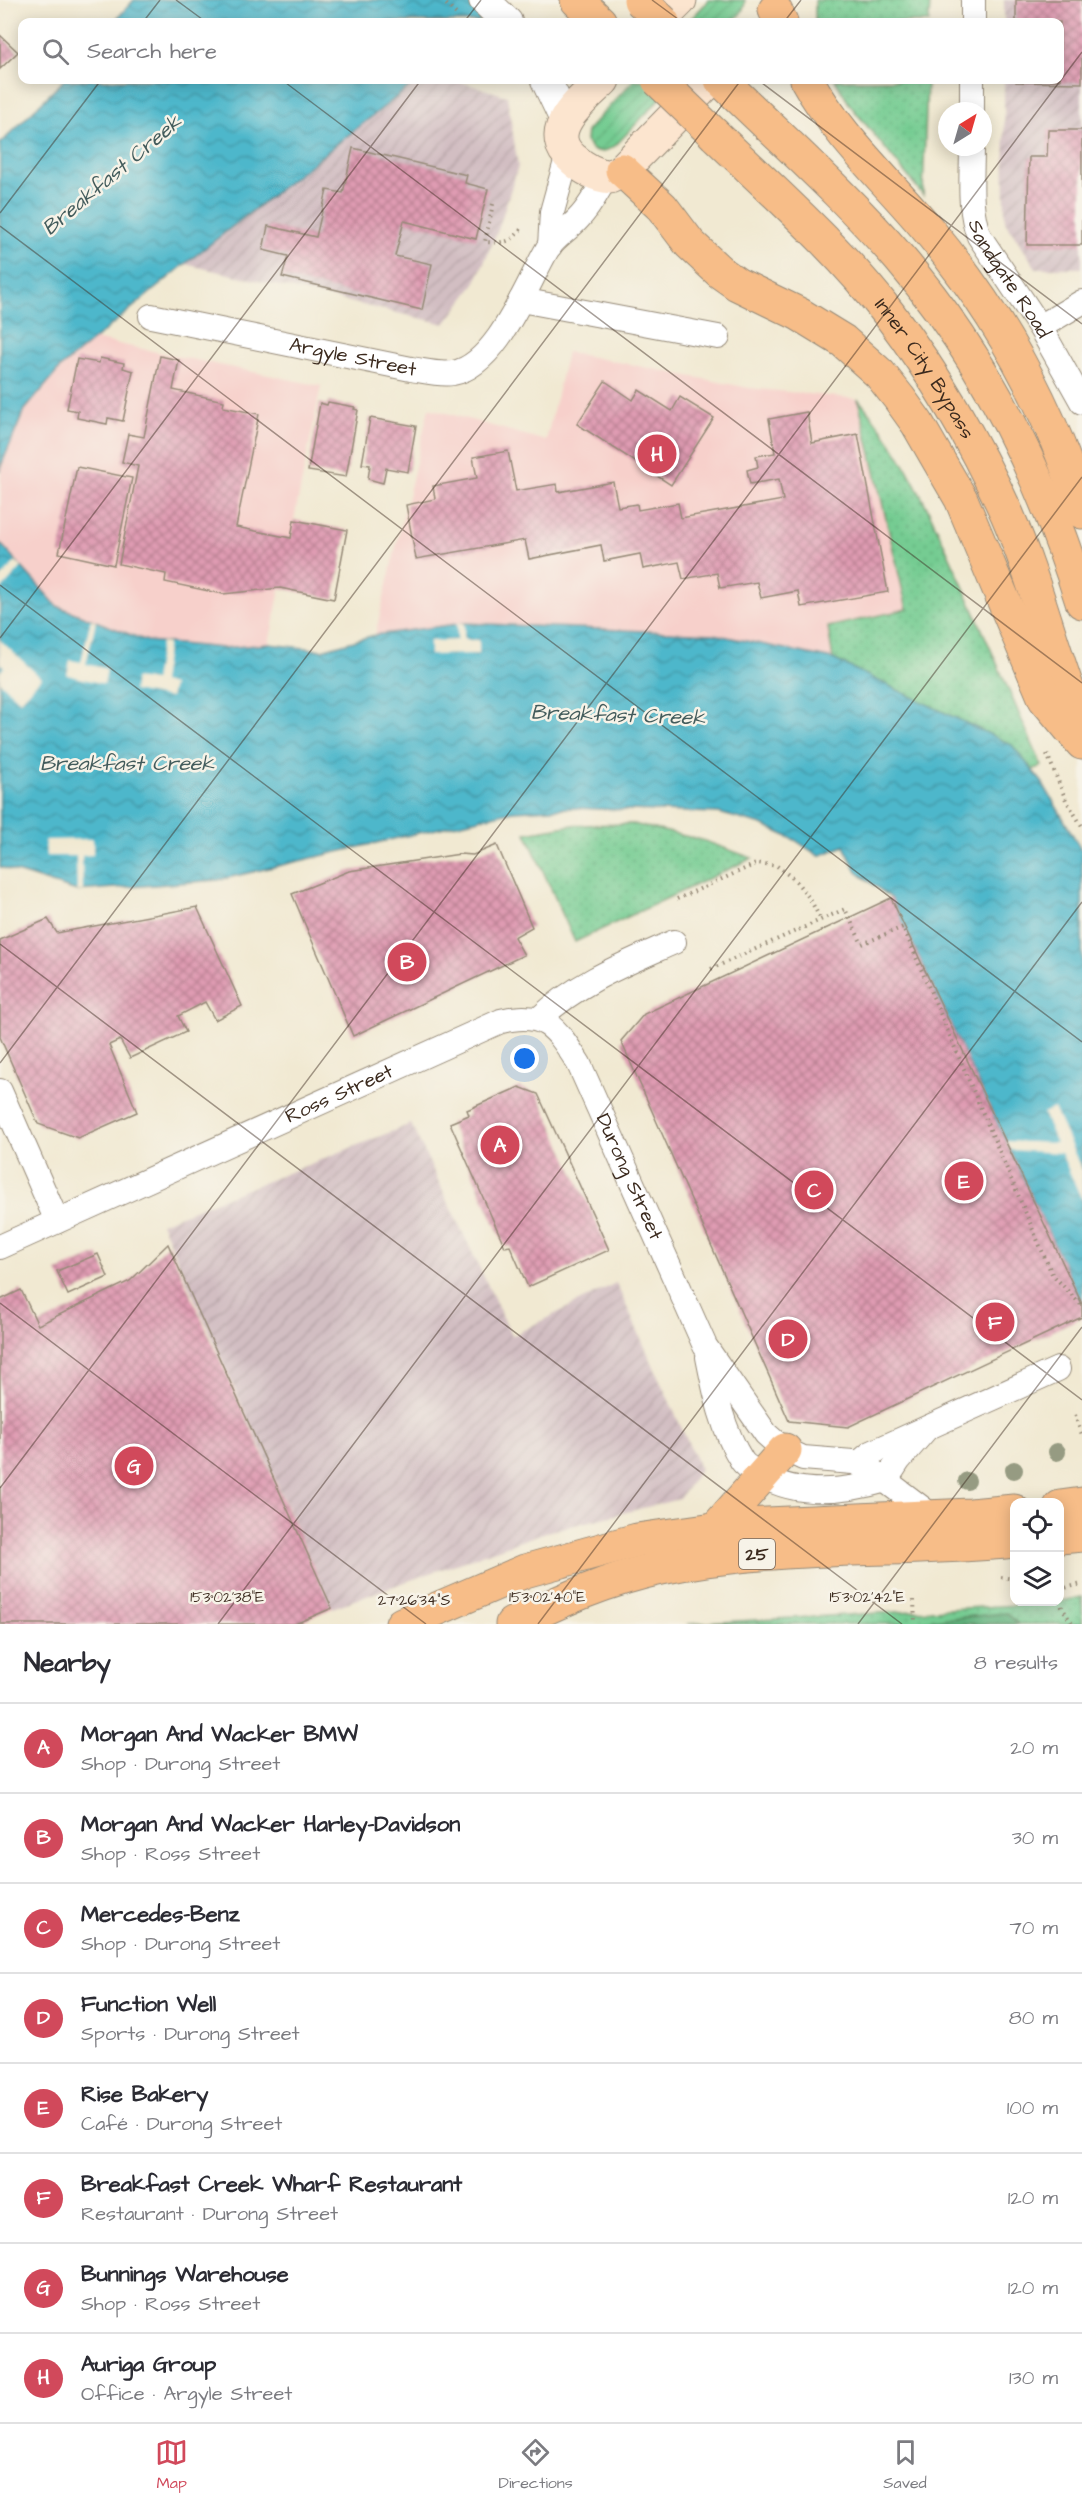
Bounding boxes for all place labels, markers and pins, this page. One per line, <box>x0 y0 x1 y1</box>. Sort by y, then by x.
pin: H <box>638 432 676 476</box>
pin: B <box>388 940 426 984</box>
pin: A <box>480 1122 520 1168</box>
pin: E <box>944 1158 984 1204</box>
pin: C <box>794 1168 834 1212</box>
pin: F <box>976 1300 1014 1344</box>
pin: D <box>768 1316 808 1362</box>
pin: G <box>114 1444 154 1488</box>

